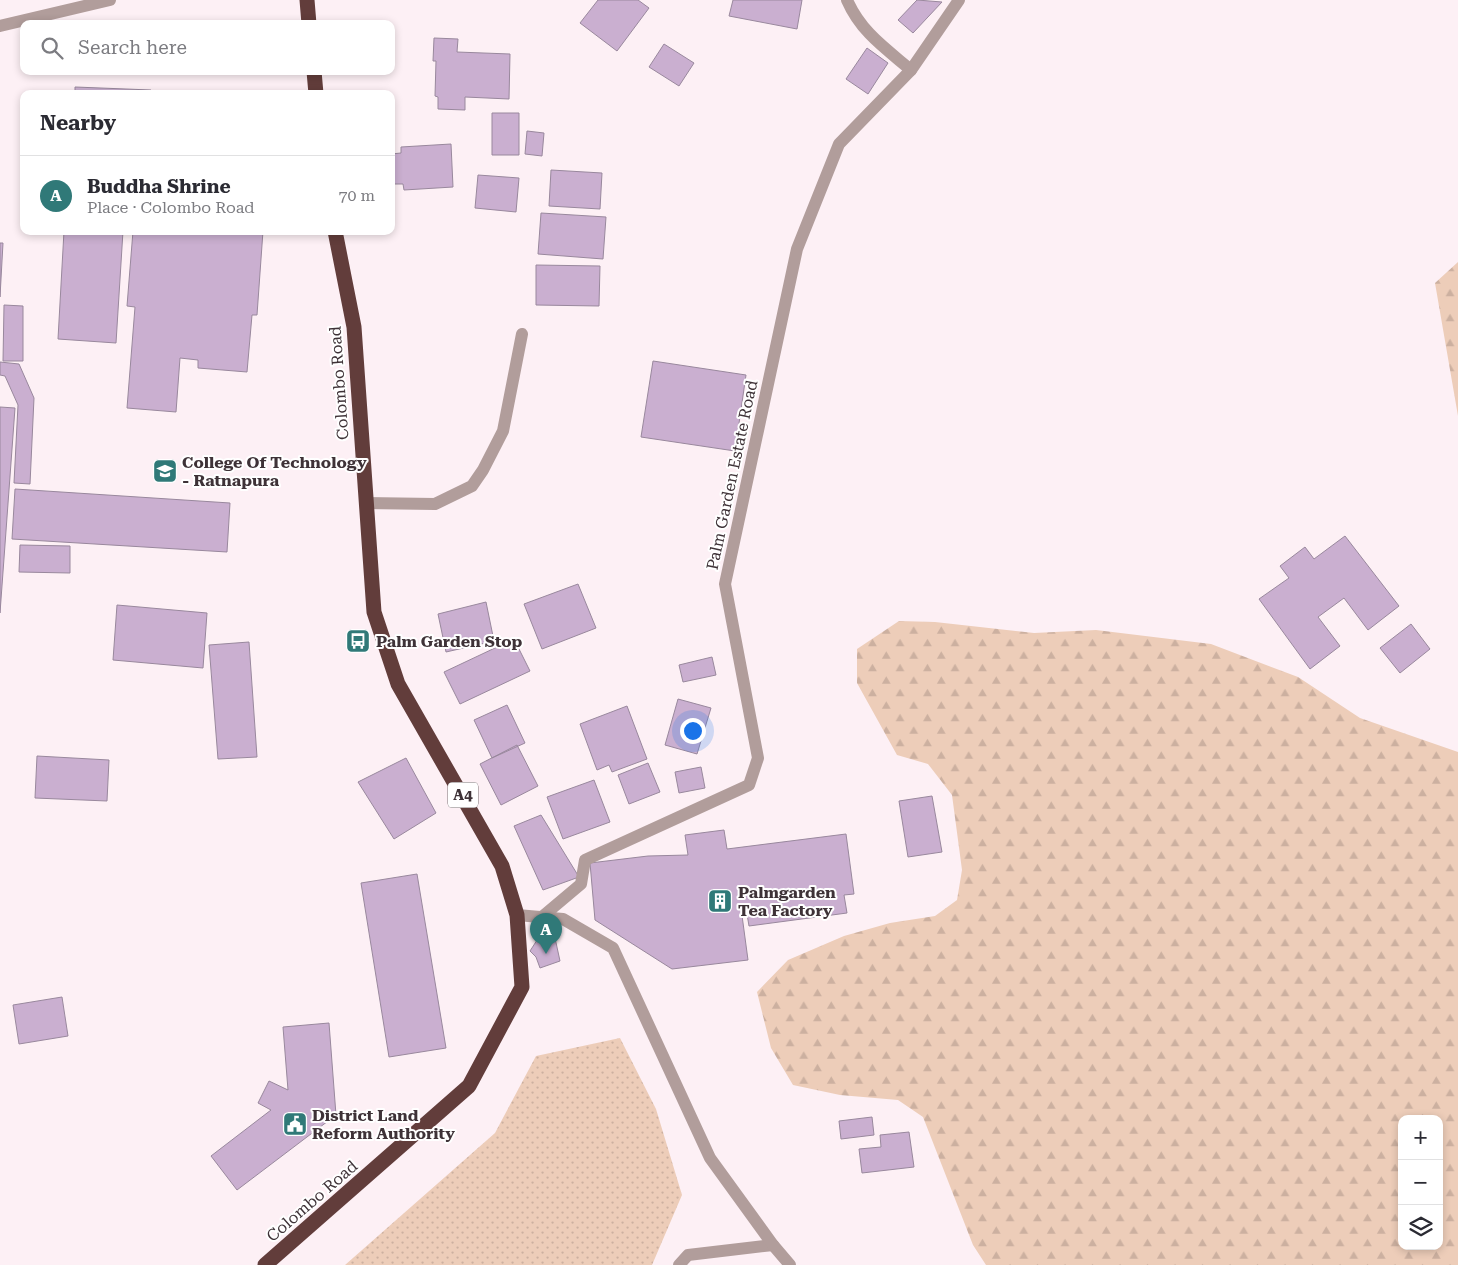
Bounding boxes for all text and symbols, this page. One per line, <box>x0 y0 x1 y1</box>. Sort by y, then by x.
search box <box>20 20 395 75</box>
icon: search <box>38 34 66 62</box>
text: Search here <box>78 36 187 59</box>
text: Nearby <box>40 111 116 135</box>
text: Buddha Shrine <box>87 175 231 198</box>
text: A <box>50 186 62 205</box>
text: 70 m <box>338 186 375 205</box>
text: Place · Colombo Road <box>87 198 255 217</box>
street label: Colombo Road <box>326 325 352 441</box>
street label: Palm Garden Estate Road <box>703 378 761 572</box>
place label: College Of Technology - Ratnapura <box>182 453 367 490</box>
school or university icon: College Of Technology - Ratnapura <box>152 458 178 484</box>
bus stop icon: Palm Garden Stop <box>345 628 371 654</box>
place label: Palm Garden Stop <box>376 632 523 651</box>
your location <box>680 718 706 744</box>
road number: A4 <box>448 782 478 808</box>
place label: Palmgarden Tea Factory <box>738 883 836 920</box>
building icon: Palmgarden Tea Factory <box>707 888 733 914</box>
pin: A <box>530 913 562 954</box>
place label: District Land Reform Authority <box>312 1106 455 1143</box>
public building icon: District Land Reform Authority <box>282 1111 308 1137</box>
map controls <box>1398 1115 1443 1250</box>
button: + <box>1398 1115 1443 1160</box>
street label: Colombo Road <box>263 1156 361 1246</box>
button: − <box>1398 1160 1443 1205</box>
button: layers <box>1398 1205 1443 1250</box>

